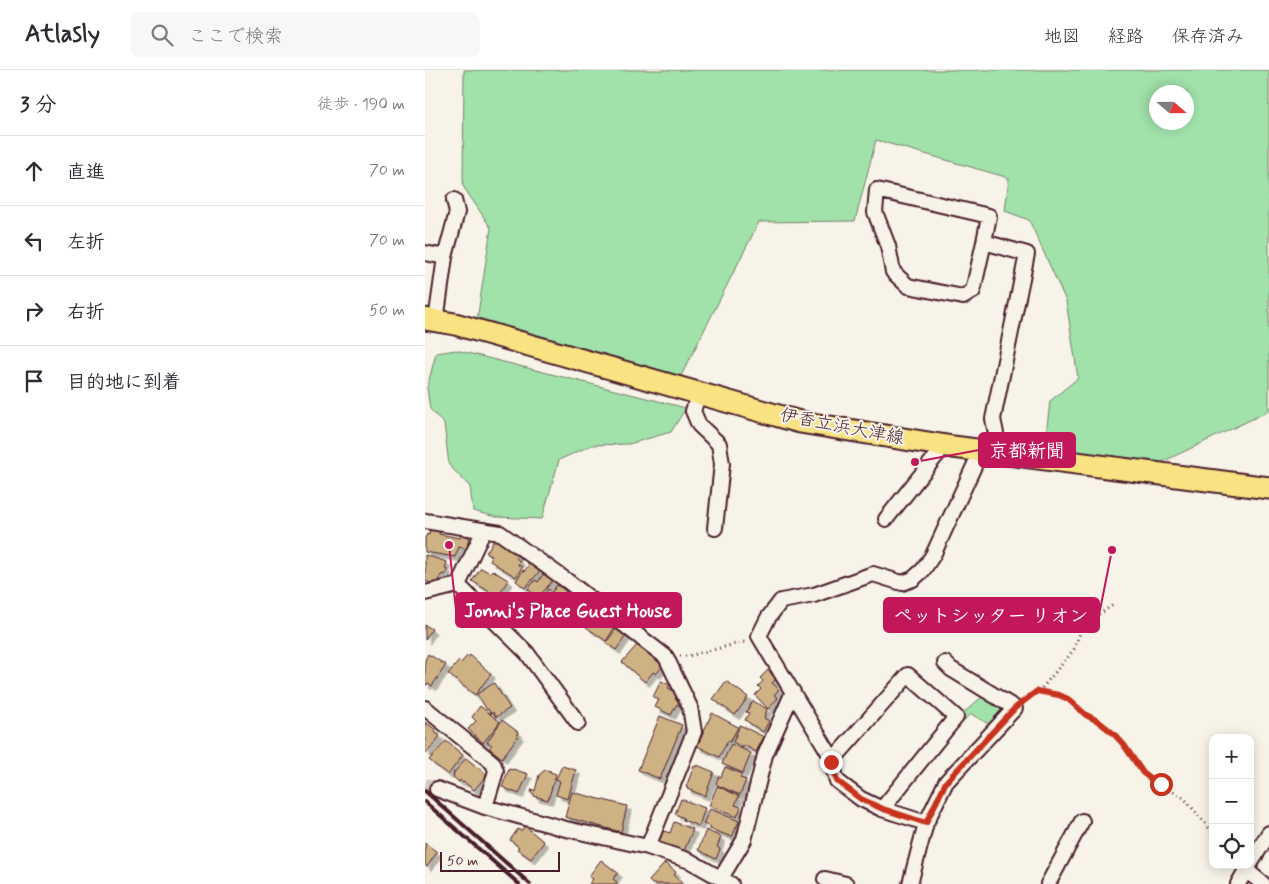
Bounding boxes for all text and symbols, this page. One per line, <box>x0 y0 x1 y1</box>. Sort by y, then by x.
search box <box>130 12 480 57</box>
text: Atlasly <box>25 19 100 50</box>
icon: search <box>148 21 176 49</box>
text: ここで検索 <box>188 24 283 49</box>
text: 地図 <box>1044 25 1080 49</box>
text: 経路 <box>1108 25 1144 49</box>
text: 保存済み <box>1172 25 1244 49</box>
north arrow <box>1149 85 1194 130</box>
text: 3 分 <box>20 91 56 119</box>
text: 徒歩 · 190 m <box>317 94 405 115</box>
icon: ahead <box>20 157 48 185</box>
text: 直進 <box>67 160 105 185</box>
text: 70 m <box>369 160 405 181</box>
icon: left <box>20 227 48 255</box>
text: 左折 <box>67 230 105 255</box>
text: 70 m <box>369 230 405 251</box>
icon: right <box>20 297 48 325</box>
text: 右折 <box>67 300 105 325</box>
text: 50 m <box>369 300 405 321</box>
icon: arrive <box>20 367 48 395</box>
text: 目的地に到着 <box>67 370 181 395</box>
street label: 伊香立浜大津線 <box>778 403 906 451</box>
callout: 京都新聞 <box>979 433 1075 467</box>
text: 京都新聞 <box>989 439 1065 464</box>
callout: Jonni's Place Guest House <box>456 593 681 627</box>
callout: ペットシッター リオン <box>884 598 1099 632</box>
text: Jonni's Place Guest House <box>464 599 672 624</box>
text: ペットシッター リオン <box>894 604 1088 629</box>
map controls <box>1209 734 1254 869</box>
button: + <box>1209 734 1254 779</box>
route end <box>820 751 843 774</box>
route start <box>1150 773 1173 796</box>
button: − <box>1209 779 1254 824</box>
button: locate <box>1209 824 1254 869</box>
scale bar <box>440 849 560 872</box>
text: 50 m <box>447 852 478 870</box>

